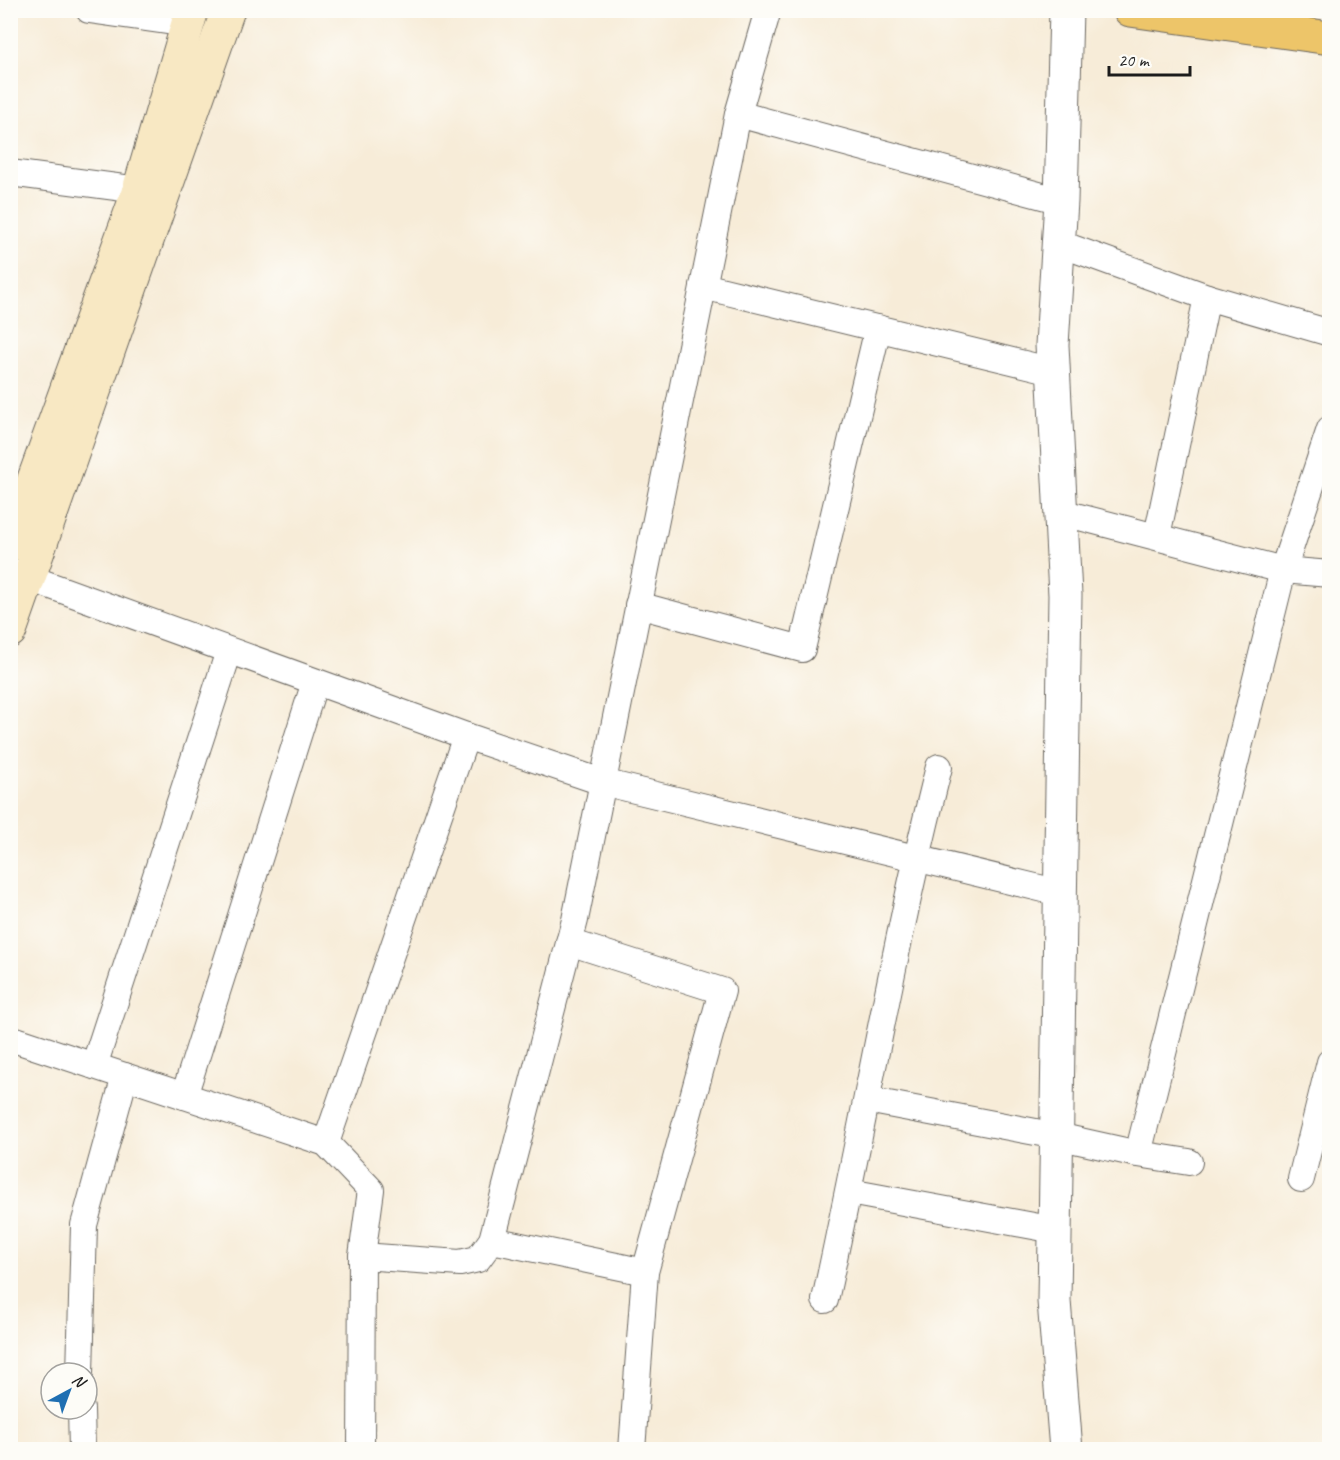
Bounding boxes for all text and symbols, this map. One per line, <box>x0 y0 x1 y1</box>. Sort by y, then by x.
scale bar <box>1109 39 1190 77</box>
text: 20 m <box>1118 49 1151 71</box>
north arrow <box>39 1361 99 1421</box>
text: N <box>68 1370 91 1393</box>

